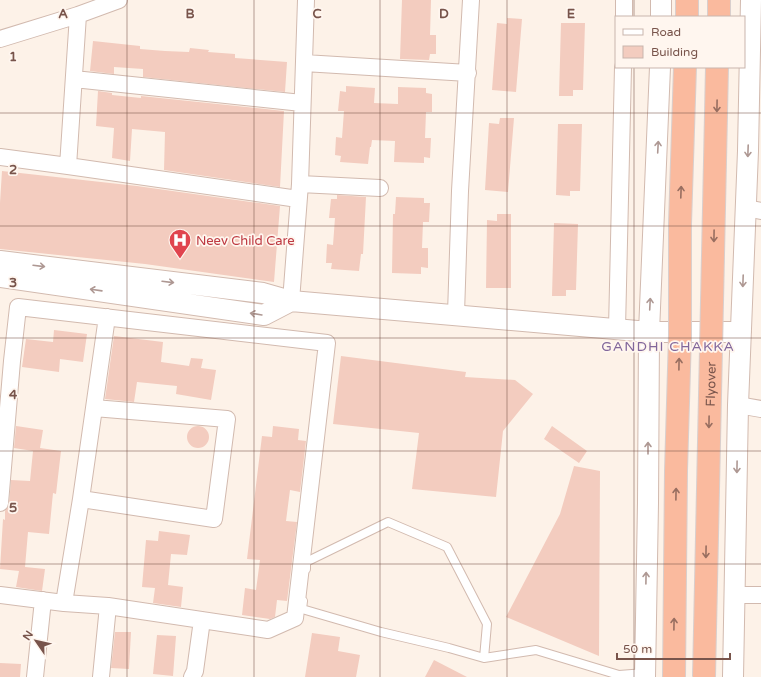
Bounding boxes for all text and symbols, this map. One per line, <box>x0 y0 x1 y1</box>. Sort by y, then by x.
text: A <box>58 6 68 22</box>
text: B <box>185 6 195 22</box>
text: C <box>312 6 322 22</box>
text: D <box>439 6 449 22</box>
text: E <box>567 6 575 22</box>
legend <box>615 16 745 68</box>
text: Road <box>651 25 681 39</box>
text: Building <box>651 45 698 59</box>
text: 1 <box>9 49 17 65</box>
one-way arrow <box>713 99 720 112</box>
one-way arrow <box>654 141 661 154</box>
one-way arrow <box>744 144 752 157</box>
text: 2 <box>9 162 17 178</box>
one-way arrow <box>677 186 685 199</box>
hospital icon: Neev Child Care <box>167 227 193 260</box>
one-way arrow <box>710 229 717 242</box>
place label: Neev Child Care <box>196 233 295 249</box>
one-way arrow <box>32 262 45 270</box>
one-way arrow <box>739 274 747 287</box>
text: 3 <box>9 275 17 291</box>
one-way arrow <box>161 278 174 286</box>
one-way arrow <box>90 286 103 294</box>
one-way arrow <box>646 298 654 311</box>
one-way arrow <box>250 310 263 318</box>
district label: GANDHI CHAKKA <box>601 338 735 355</box>
one-way arrow <box>675 358 683 371</box>
street label: Flyover <box>703 361 720 407</box>
text: 4 <box>9 387 18 403</box>
one-way arrow <box>705 415 713 428</box>
one-way arrow <box>644 442 652 455</box>
one-way arrow <box>733 460 741 473</box>
one-way arrow <box>672 488 680 501</box>
text: 5 <box>9 500 17 516</box>
one-way arrow <box>702 545 710 558</box>
one-way arrow <box>643 572 650 585</box>
one-way arrow <box>670 618 678 631</box>
north arrow <box>16 621 56 661</box>
text: N <box>20 628 36 643</box>
scale bar <box>617 635 730 661</box>
text: 50 m <box>623 642 652 656</box>

